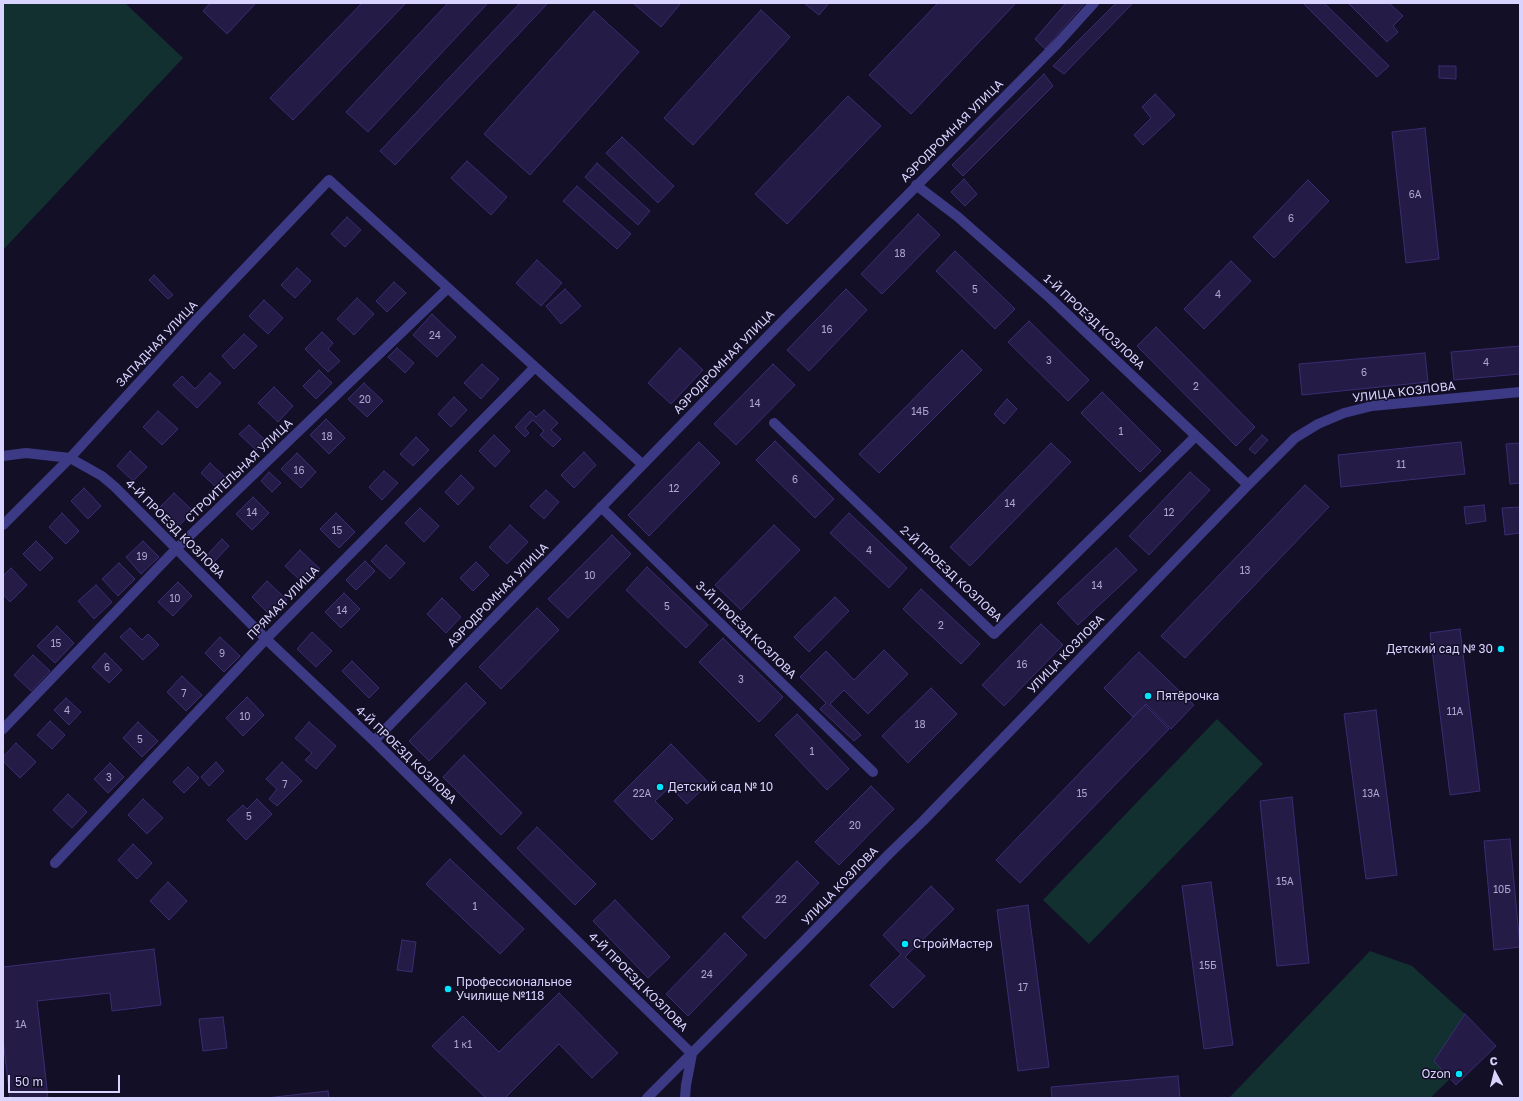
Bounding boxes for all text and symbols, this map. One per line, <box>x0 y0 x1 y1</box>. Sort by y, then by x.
street label: АЭРОДРОМНАЯ УЛИЦА <box>898 77 1006 185</box>
house number: 6А <box>1409 189 1421 201</box>
house number: 6 <box>1288 213 1294 225</box>
house number: 18 <box>895 248 905 260</box>
street label: 1-Й ПРОЕЗД КОЗЛОВА <box>1040 271 1148 373</box>
house number: 5 <box>972 284 978 296</box>
house number: 4 <box>1215 289 1221 301</box>
street label: ЗАПАДНАЯ УЛИЦА <box>113 298 201 390</box>
street label: АЭРОДРОМНАЯ УЛИЦА <box>670 307 778 417</box>
house number: 16 <box>822 324 832 336</box>
house number: 24 <box>429 330 441 342</box>
house number: 3 <box>1046 355 1052 367</box>
house number: 4 <box>1483 357 1489 369</box>
house number: 6 <box>1361 367 1367 379</box>
street label: УЛИЦА КОЗЛОВА <box>1352 379 1456 405</box>
house number: 2 <box>1193 381 1199 393</box>
house number: 20 <box>359 394 371 406</box>
house number: 14 <box>750 398 760 410</box>
house number: 14Б <box>911 406 929 418</box>
street label: СТРОИТЕЛЬНАЯ УЛИЦА <box>182 416 296 526</box>
house number: 1 <box>1119 426 1123 438</box>
house number: 18 <box>322 431 332 443</box>
house number: 11 <box>1396 459 1406 471</box>
house number: 16 <box>294 465 304 477</box>
house number: 6 <box>792 474 798 486</box>
street label: 4-Й ПРОЕЗД КОЗЛОВА <box>122 476 228 582</box>
house number: 12 <box>669 483 679 495</box>
house number: 14 <box>1005 498 1015 510</box>
house number: 14 <box>247 507 257 519</box>
house number: 12 <box>1164 507 1174 519</box>
street label: 2-Й ПРОЕЗД КОЗЛОВА <box>897 523 1005 625</box>
house number: 15 <box>332 525 342 537</box>
street label: АЭРОДРОМНАЯ УЛИЦА <box>444 540 552 650</box>
house number: 4 <box>866 545 872 557</box>
house number: 19 <box>137 551 147 563</box>
street label: ПРЯМАЯ УЛИЦА <box>244 563 322 643</box>
house number: 13 <box>1240 565 1250 577</box>
house number: 10 <box>584 570 596 582</box>
street label: 3-Й ПРОЕЗД КОЗЛОВА <box>693 578 799 682</box>
house number: 14 <box>1092 580 1102 592</box>
house number: 10 <box>169 593 181 605</box>
house number: 5 <box>664 601 670 613</box>
house number: 14 <box>337 605 347 617</box>
street label: УЛИЦА КОЗЛОВА <box>1025 612 1107 696</box>
house number: 2 <box>938 620 944 632</box>
house number: 15 <box>51 638 61 650</box>
place label: Детский сад № 30 <box>1387 642 1493 656</box>
marker: Детский сад № 30 <box>1496 644 1506 654</box>
house number: 9 <box>219 648 225 660</box>
house number: 16 <box>1017 659 1027 671</box>
house number: 6 <box>104 662 110 674</box>
house number: 3 <box>738 674 744 686</box>
house number: 7 <box>181 688 187 700</box>
place label: Пятёрочка <box>1156 689 1219 703</box>
marker: Пятёрочка <box>1143 691 1153 701</box>
street label: 4-Й ПРОЕЗД КОЗЛОВА <box>353 703 459 807</box>
house number: 4 <box>64 705 70 717</box>
house number: 11А <box>1447 706 1463 718</box>
house number: 10 <box>239 711 251 723</box>
house number: 18 <box>915 719 925 731</box>
house number: 5 <box>137 734 143 746</box>
house number: 1 <box>810 746 814 758</box>
house number: 3 <box>106 772 112 784</box>
house number: 7 <box>282 779 288 791</box>
place label: Детский сад № 10 <box>668 780 773 794</box>
marker: Детский сад № 10 <box>655 782 665 792</box>
house number: 22А <box>633 788 651 800</box>
house number: 15 <box>1077 788 1087 800</box>
house number: 13А <box>1362 788 1380 800</box>
house number: 5 <box>246 811 252 823</box>
house number: 20 <box>849 820 861 832</box>
street label: УЛИЦА КОЗЛОВА <box>799 844 881 928</box>
house number: 15А <box>1276 876 1294 888</box>
house number: 10Б <box>1493 884 1511 896</box>
house number: 22 <box>775 894 787 906</box>
house number: 1 <box>473 901 477 913</box>
street label: 4-Й ПРОЕЗД КОЗЛОВА <box>585 929 691 1035</box>
place label: СтройМастер <box>913 937 993 951</box>
marker: СтройМастер <box>900 939 910 949</box>
house number: 15Б <box>1199 960 1217 972</box>
house number: 24 <box>701 969 713 981</box>
place label: Профессиональное Училище №118 <box>456 975 572 1003</box>
house number: 17 <box>1018 982 1028 994</box>
marker: Профессиональное Училище №118 <box>443 984 453 994</box>
house number: 1А <box>15 1019 27 1031</box>
house number: 1 к1 <box>454 1039 472 1051</box>
north arrow <box>1475 1053 1515 1093</box>
text: С <box>1489 1054 1498 1068</box>
scale bar <box>10 1067 122 1093</box>
place label: Ozon <box>1422 1067 1451 1081</box>
marker: Ozon <box>1454 1069 1464 1079</box>
text: 50 m <box>15 1074 43 1089</box>

